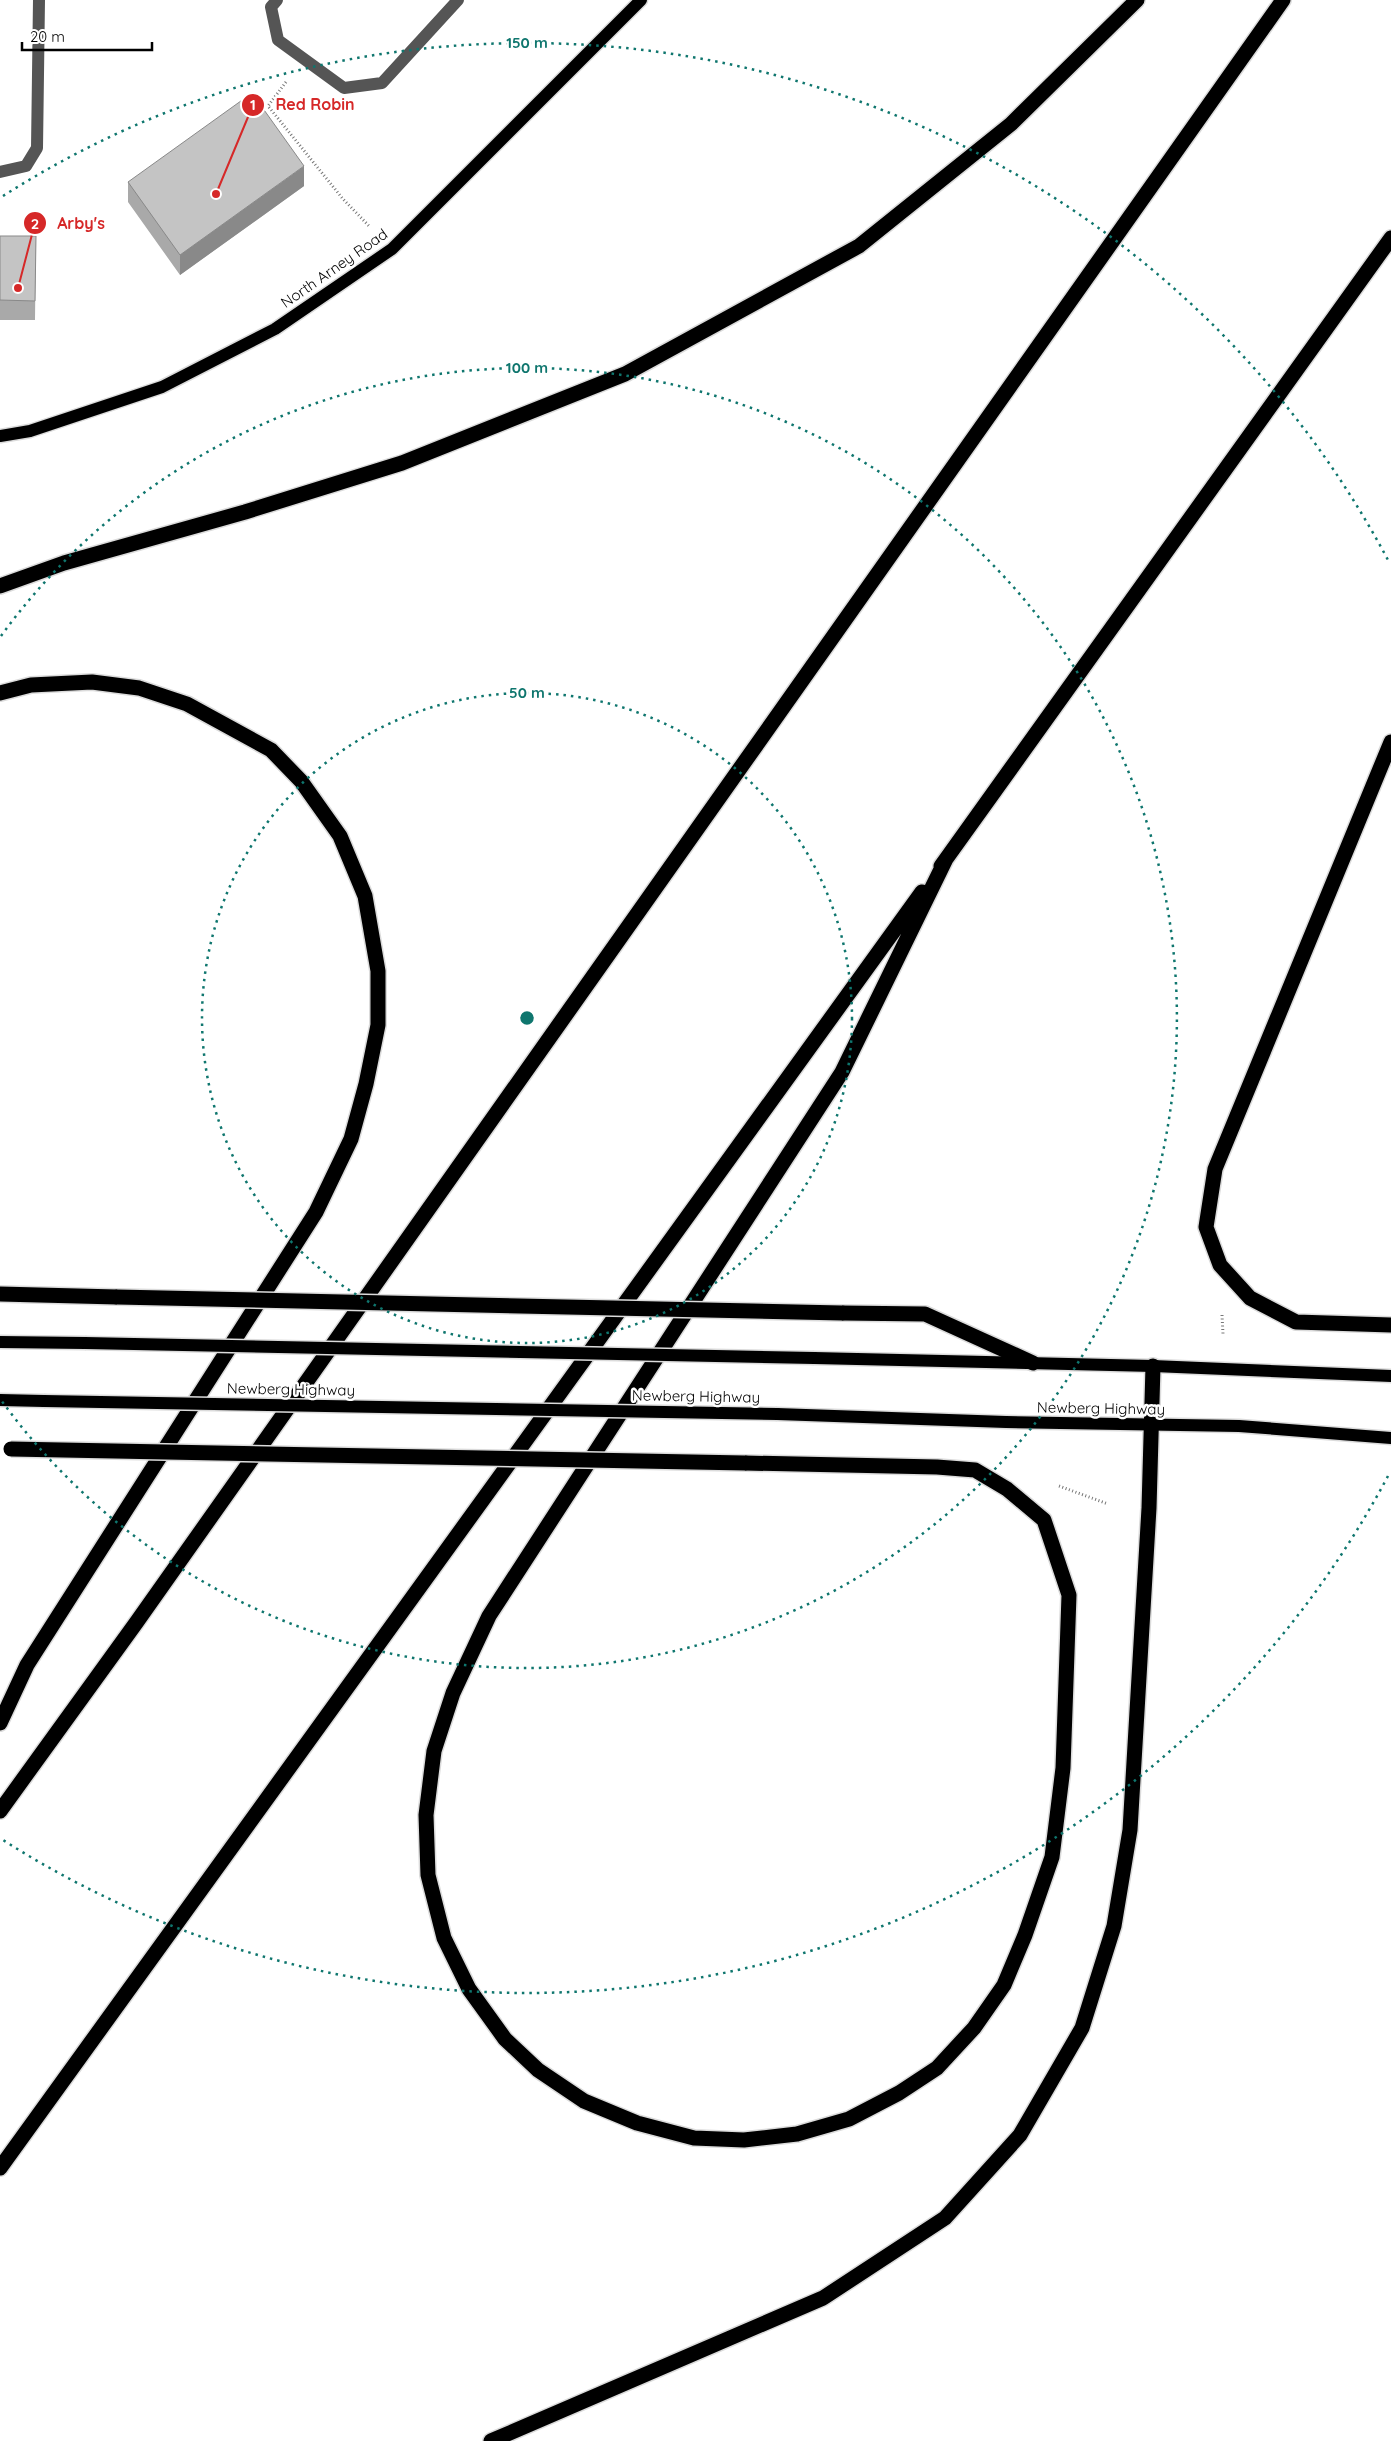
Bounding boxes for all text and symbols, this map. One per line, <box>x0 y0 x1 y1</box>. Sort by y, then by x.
scale bar <box>22 20 152 52</box>
text: 20 m <box>30 27 65 46</box>
text: 150 m <box>506 33 548 52</box>
callout: Red Robin <box>240 89 364 120</box>
text: Red Robin <box>275 94 355 114</box>
text: 1 <box>250 95 256 114</box>
callout: Arby's <box>23 208 115 239</box>
text: Arby's <box>57 213 105 233</box>
text: 2 <box>31 214 39 233</box>
street label: North Arney Road <box>277 224 391 312</box>
text: 100 m <box>506 358 548 377</box>
text: 50 m <box>509 683 545 702</box>
centre of rings <box>518 1009 536 1027</box>
street label: Newberg Highway <box>227 1378 355 1400</box>
street label: Newberg Highway <box>632 1385 760 1407</box>
street label: Newberg Highway <box>1037 1397 1165 1419</box>

